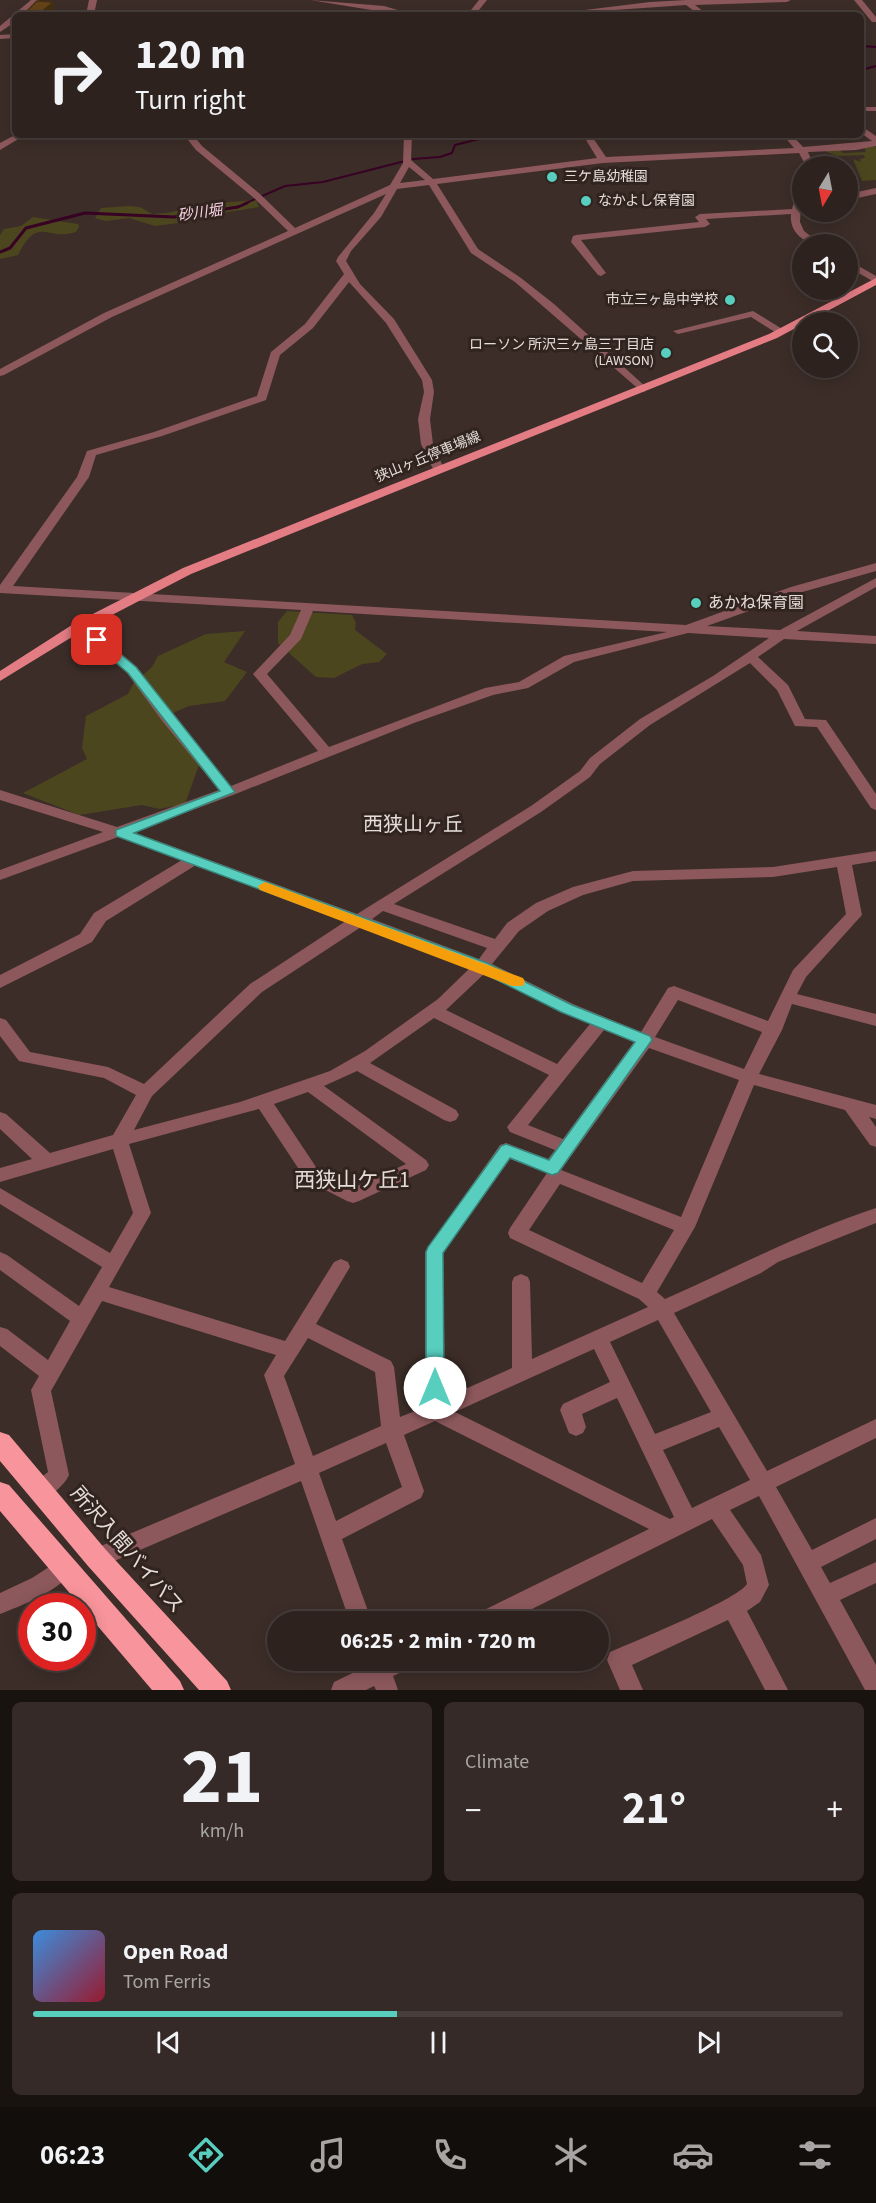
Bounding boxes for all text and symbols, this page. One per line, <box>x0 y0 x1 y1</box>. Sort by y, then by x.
text: 120 m <box>135 25 246 85</box>
icon: right <box>36 36 114 114</box>
text: Turn right <box>135 81 246 120</box>
north arrow <box>792 156 858 222</box>
map controls <box>792 156 858 378</box>
place label: 三ケ島幼稚園 <box>564 167 648 187</box>
marker: 三ケ島幼稚園 <box>545 170 559 184</box>
place label: なかよし保育園 <box>598 191 695 211</box>
marker: なかよし保育園 <box>579 194 593 208</box>
water label: 砂川堀 <box>176 199 226 227</box>
button: sound <box>792 234 858 300</box>
place label: 市立三ヶ島中学校 <box>606 290 718 310</box>
marker: 市立三ヶ島中学校 <box>723 293 737 307</box>
button: search <box>792 312 858 378</box>
place label: ローソン 所沢三ヶ島三丁目店 (LAWSON) <box>469 335 654 371</box>
marker: ローソン 所沢三ヶ島三丁目店 (LAWSON) <box>659 346 673 360</box>
street label: 狭山ヶ丘停車場線 <box>372 427 484 487</box>
place label: あかね保育園 <box>708 592 804 614</box>
marker: あかね保育園 <box>689 596 703 610</box>
pin <box>71 614 122 665</box>
icon: arrive <box>80 623 113 656</box>
district label: 西狭山ヶ丘 <box>363 811 463 839</box>
district label: 西狭山ケ丘1 <box>294 1165 410 1195</box>
position arrow <box>403 1356 467 1420</box>
street label: 所沢入間バイパス <box>64 1481 190 1619</box>
speed limit sign: 30 <box>18 1593 96 1671</box>
text: 06:25 · 2 min · 720 m <box>340 1625 536 1657</box>
text: 21 <box>181 1722 263 1833</box>
text: Climate <box>465 1748 529 1776</box>
text: 21° <box>622 1777 686 1841</box>
text: − <box>465 1787 481 1834</box>
text: + <box>827 1787 843 1834</box>
text: km/h <box>200 1817 244 1845</box>
text: Open Road <box>123 1936 228 1968</box>
text: Tom Ferris <box>123 1968 211 1996</box>
icon: previous <box>152 2026 185 2059</box>
icon: pause <box>422 2026 455 2059</box>
icon: next <box>692 2026 725 2059</box>
icon: directions <box>185 2134 227 2176</box>
icon: music <box>307 2134 349 2176</box>
icon: phone <box>429 2134 471 2176</box>
icon: climate <box>550 2134 592 2176</box>
icon: car <box>672 2134 714 2176</box>
icon: filters <box>794 2134 836 2176</box>
text: 06:23 <box>40 2136 105 2175</box>

